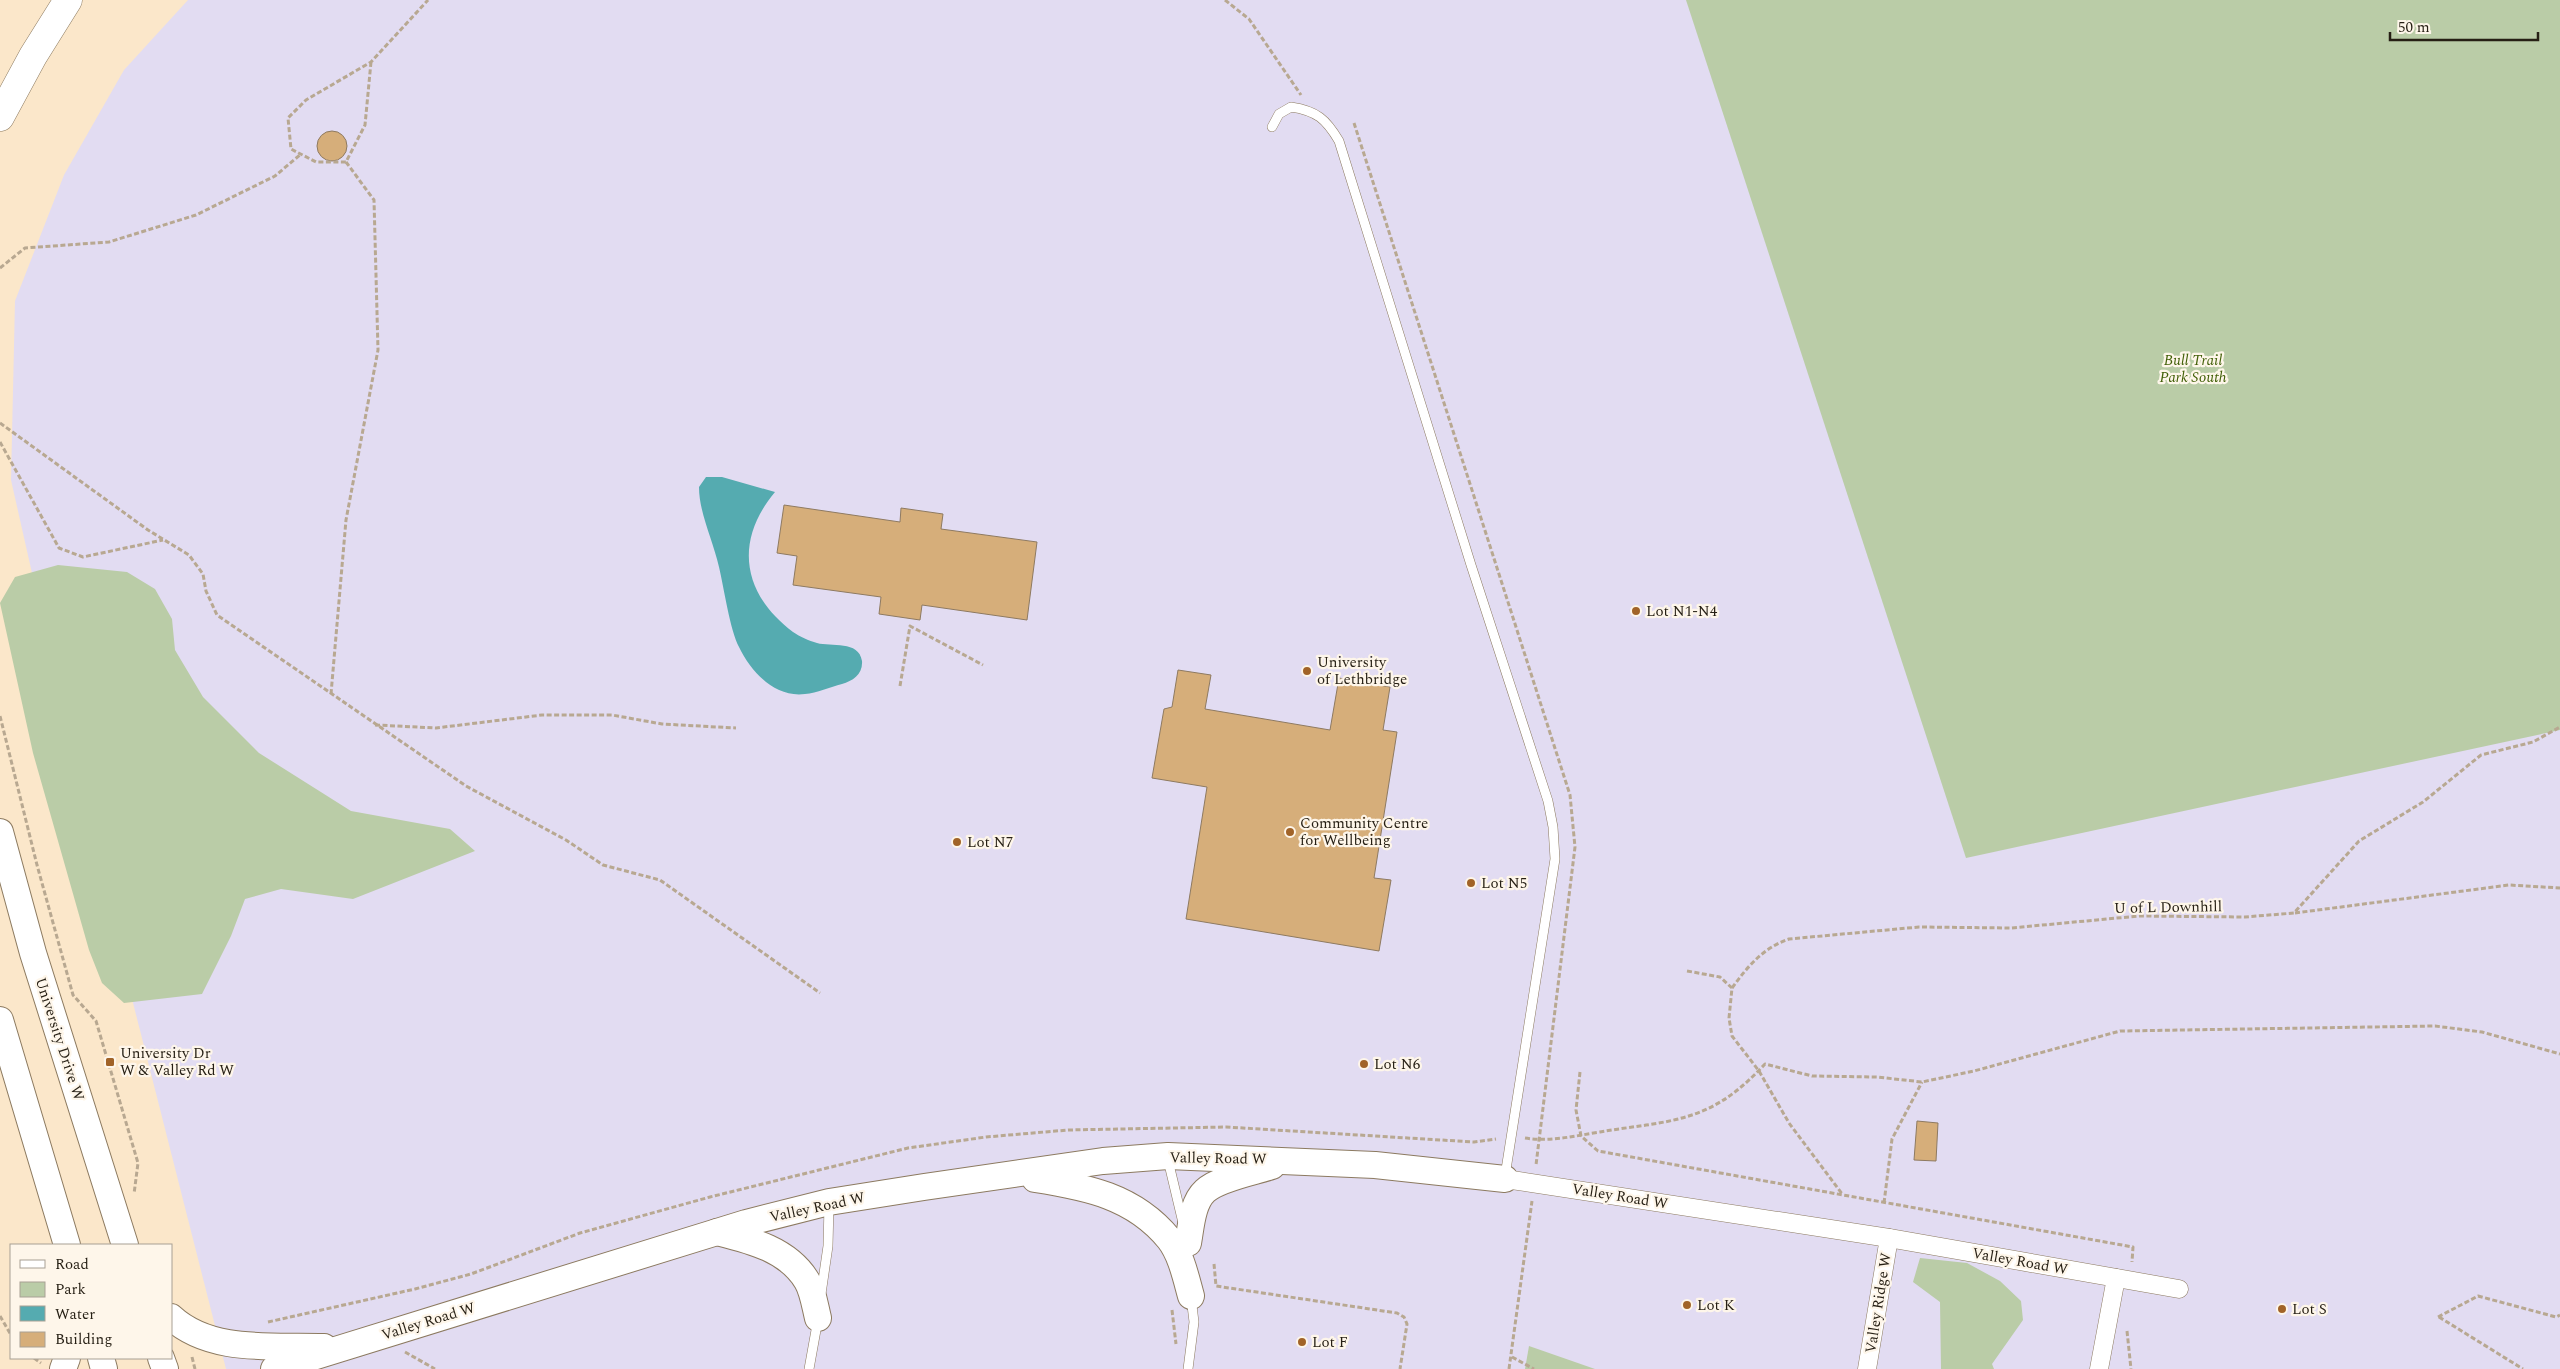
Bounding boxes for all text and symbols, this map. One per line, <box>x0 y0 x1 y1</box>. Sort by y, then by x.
scale bar <box>2390 10 2538 42</box>
text: 50 m <box>2398 16 2430 39</box>
park label: Bull Trail Park South <box>2159 349 2227 389</box>
place label: Lot N1-N4 <box>1646 600 1718 623</box>
marker: Lot N1-N4 <box>1630 605 1642 617</box>
place label: University of Lethbridge <box>1317 651 1407 691</box>
marker: University of Lethbridge <box>1301 665 1313 677</box>
place label: Community Centre for Wellbeing <box>1300 812 1428 852</box>
marker: Community Centre for Wellbeing <box>1284 826 1296 838</box>
place label: Lot N7 <box>967 831 1013 854</box>
marker: Lot N7 <box>951 836 963 848</box>
place label: Lot N5 <box>1481 872 1527 895</box>
marker: Lot N5 <box>1465 877 1477 889</box>
street label: U of L Downhill <box>2114 895 2222 920</box>
street label: University Drive W <box>29 975 90 1104</box>
place label: University Dr W & Valley Rd W <box>120 1042 234 1082</box>
place label: Lot N6 <box>1374 1053 1421 1076</box>
marker: University Dr W & Valley Rd W <box>104 1056 116 1068</box>
marker: Lot N6 <box>1358 1058 1370 1070</box>
street label: Valley Road W <box>1169 1146 1267 1171</box>
street label: Valley Road W <box>1570 1178 1670 1215</box>
street label: Valley Road W <box>767 1186 867 1229</box>
street label: Valley Road W <box>1970 1242 2070 1281</box>
legend <box>10 1244 172 1359</box>
street label: Valley Ridge W <box>1859 1251 1898 1355</box>
text: Road <box>55 1253 89 1276</box>
text: Park <box>55 1278 86 1301</box>
place label: Lot K <box>1697 1294 1735 1317</box>
street label: Valley Road W <box>378 1296 478 1347</box>
place label: Lot S <box>2292 1298 2327 1321</box>
marker: Lot K <box>1681 1299 1693 1311</box>
text: Water <box>55 1303 95 1326</box>
marker: Lot S <box>2276 1303 2288 1315</box>
text: Building <box>55 1328 112 1351</box>
place label: Lot F <box>1312 1331 1348 1354</box>
marker: Lot F <box>1296 1336 1308 1348</box>

